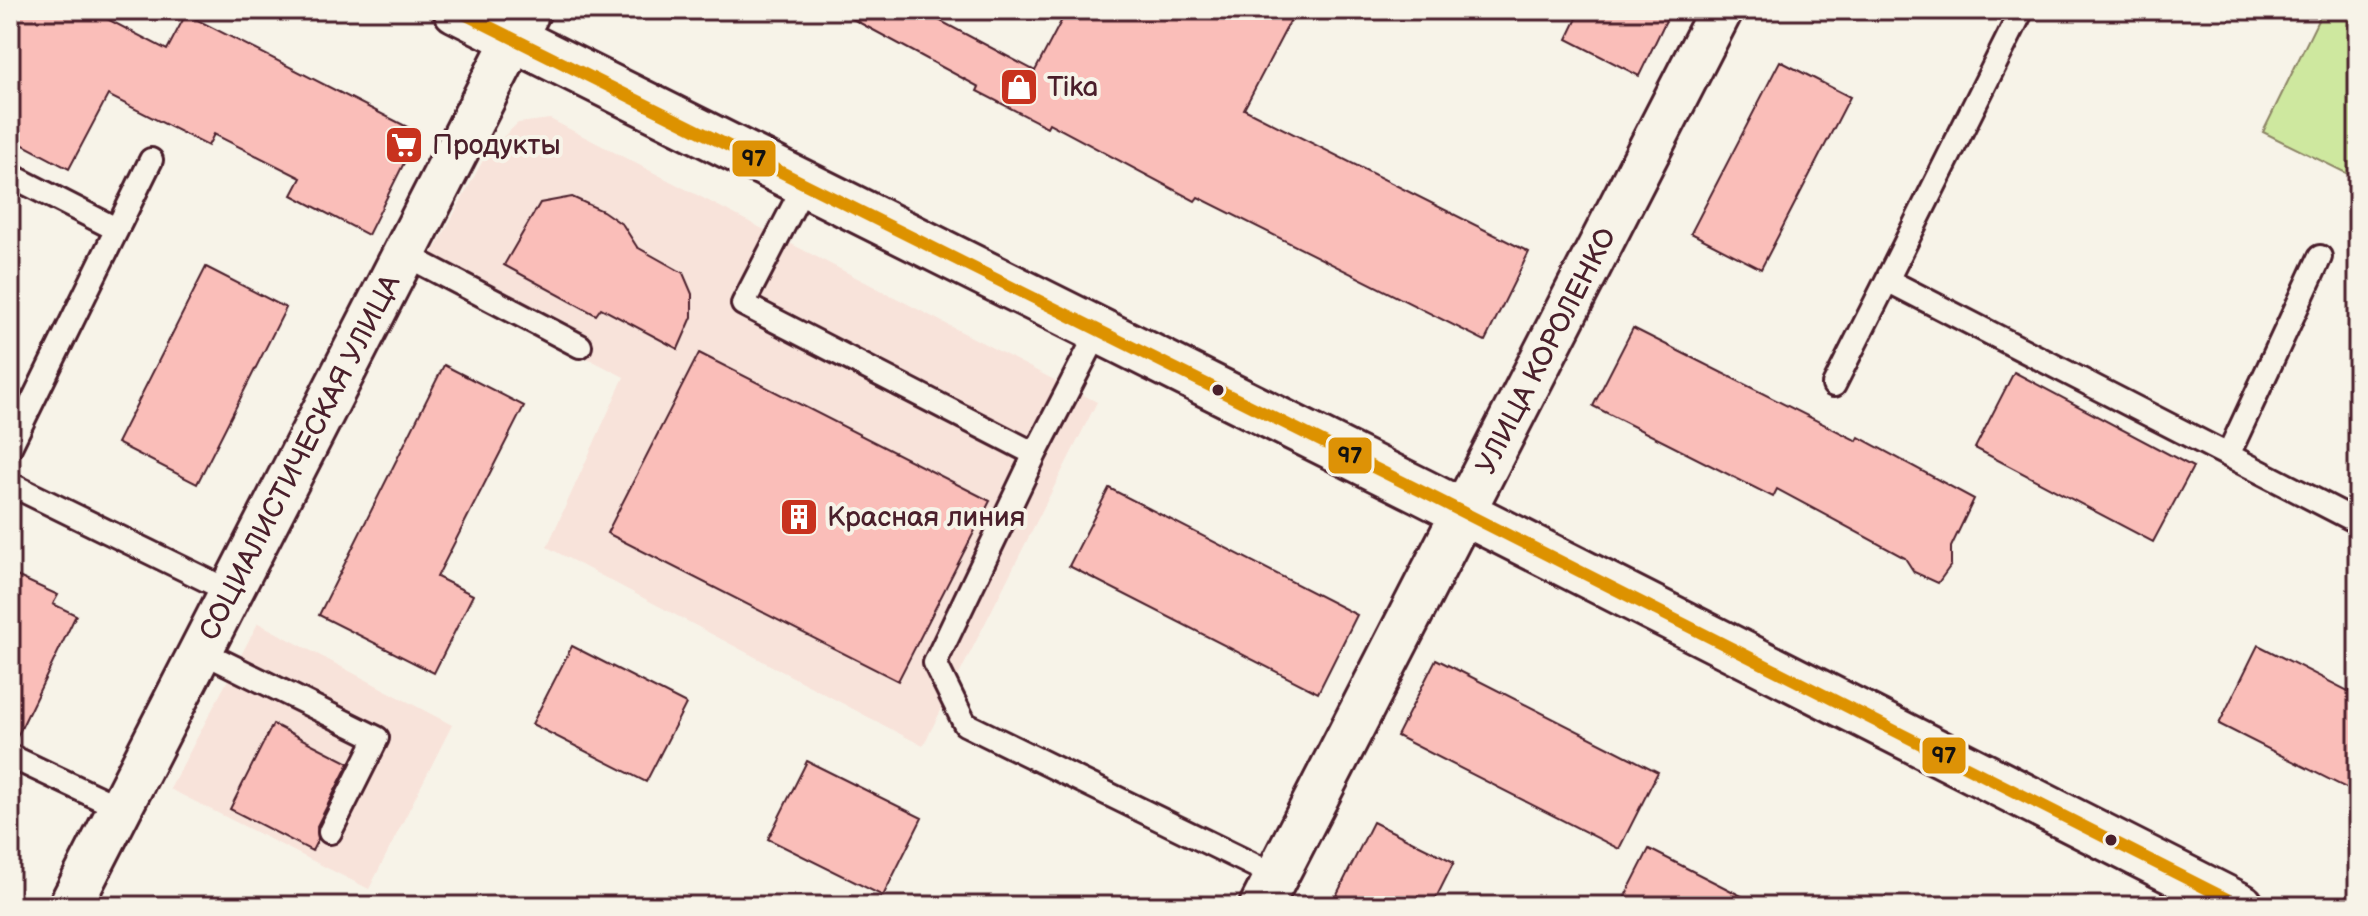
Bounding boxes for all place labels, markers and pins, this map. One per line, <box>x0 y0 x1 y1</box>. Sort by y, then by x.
shop icon: Tika <box>998 66 1040 108</box>
place label: Tika <box>1047 71 1098 104</box>
supermarket icon: Продукты <box>383 124 425 166</box>
place label: Продукты <box>432 129 561 162</box>
unlabelled marker <box>1210 382 1226 398</box>
building icon: Красная линия <box>778 496 820 538</box>
place label: Красная линия <box>827 501 1025 534</box>
unlabelled marker <box>2103 832 2119 848</box>

